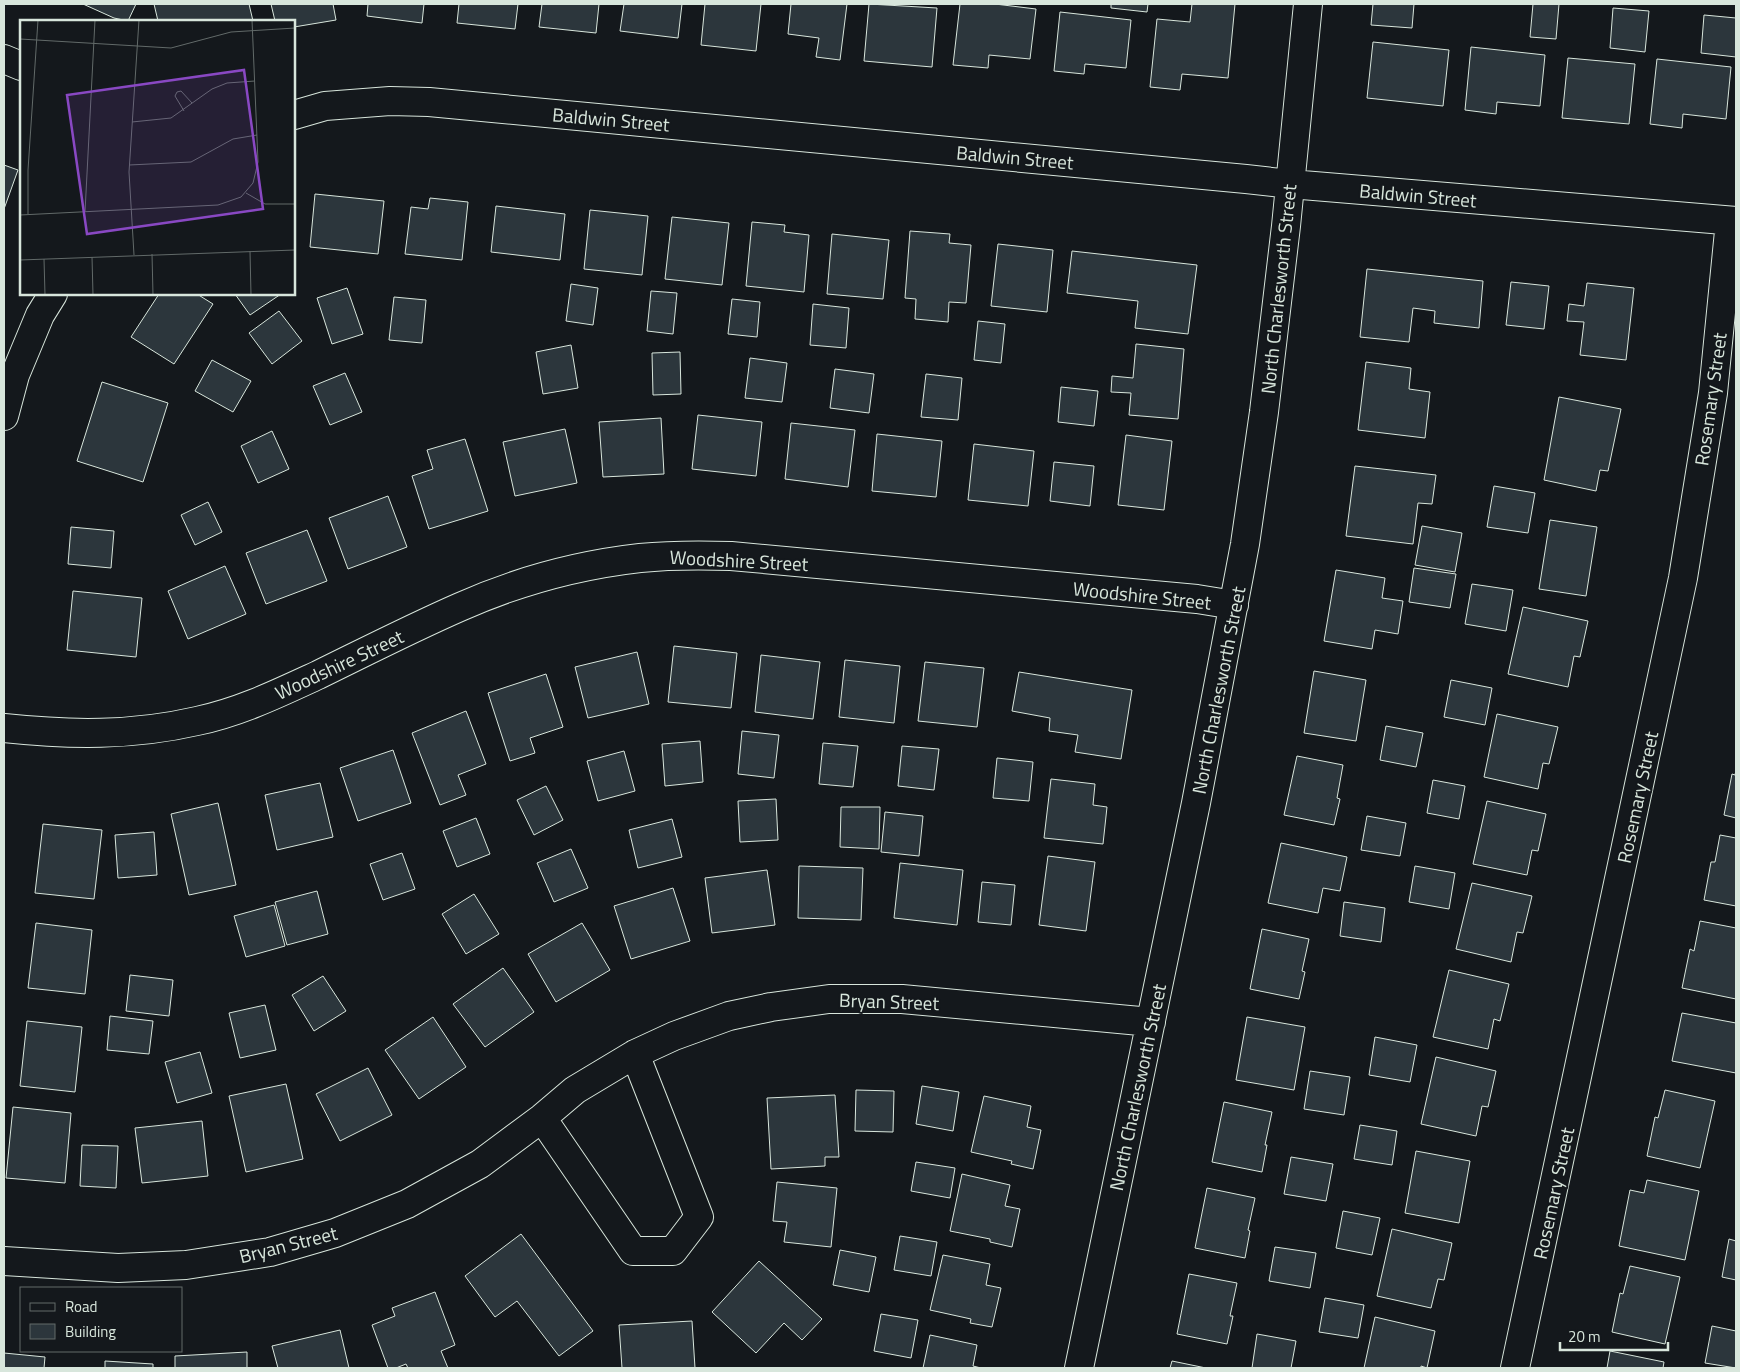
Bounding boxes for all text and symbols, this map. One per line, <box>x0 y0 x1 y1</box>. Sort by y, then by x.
inset map <box>20 20 295 295</box>
street label: Baldwin Street <box>551 99 671 139</box>
street label: Baldwin Street <box>955 137 1075 177</box>
street label: Baldwin Street <box>1358 175 1478 215</box>
street label: North Charlesworth Street <box>1253 182 1303 395</box>
street label: Rosemary Street <box>1686 330 1734 468</box>
street label: Woodshire Street <box>669 542 809 578</box>
street label: Woodshire Street <box>1071 573 1213 617</box>
street label: North Charlesworth Street <box>1184 583 1252 796</box>
street label: Woodshire Street <box>270 621 408 706</box>
street label: Rosemary Street <box>1609 728 1665 866</box>
street label: North Charlesworth Street <box>1101 981 1173 1193</box>
street label: Bryan Street <box>838 985 940 1017</box>
street label: Rosemary Street <box>1525 1124 1581 1262</box>
street label: Bryan Street <box>236 1218 340 1270</box>
legend <box>20 1287 182 1352</box>
text: Road <box>65 1295 97 1318</box>
text: Building <box>65 1320 116 1343</box>
scale bar <box>1560 1320 1668 1352</box>
text: 20 m <box>1568 1325 1601 1348</box>

